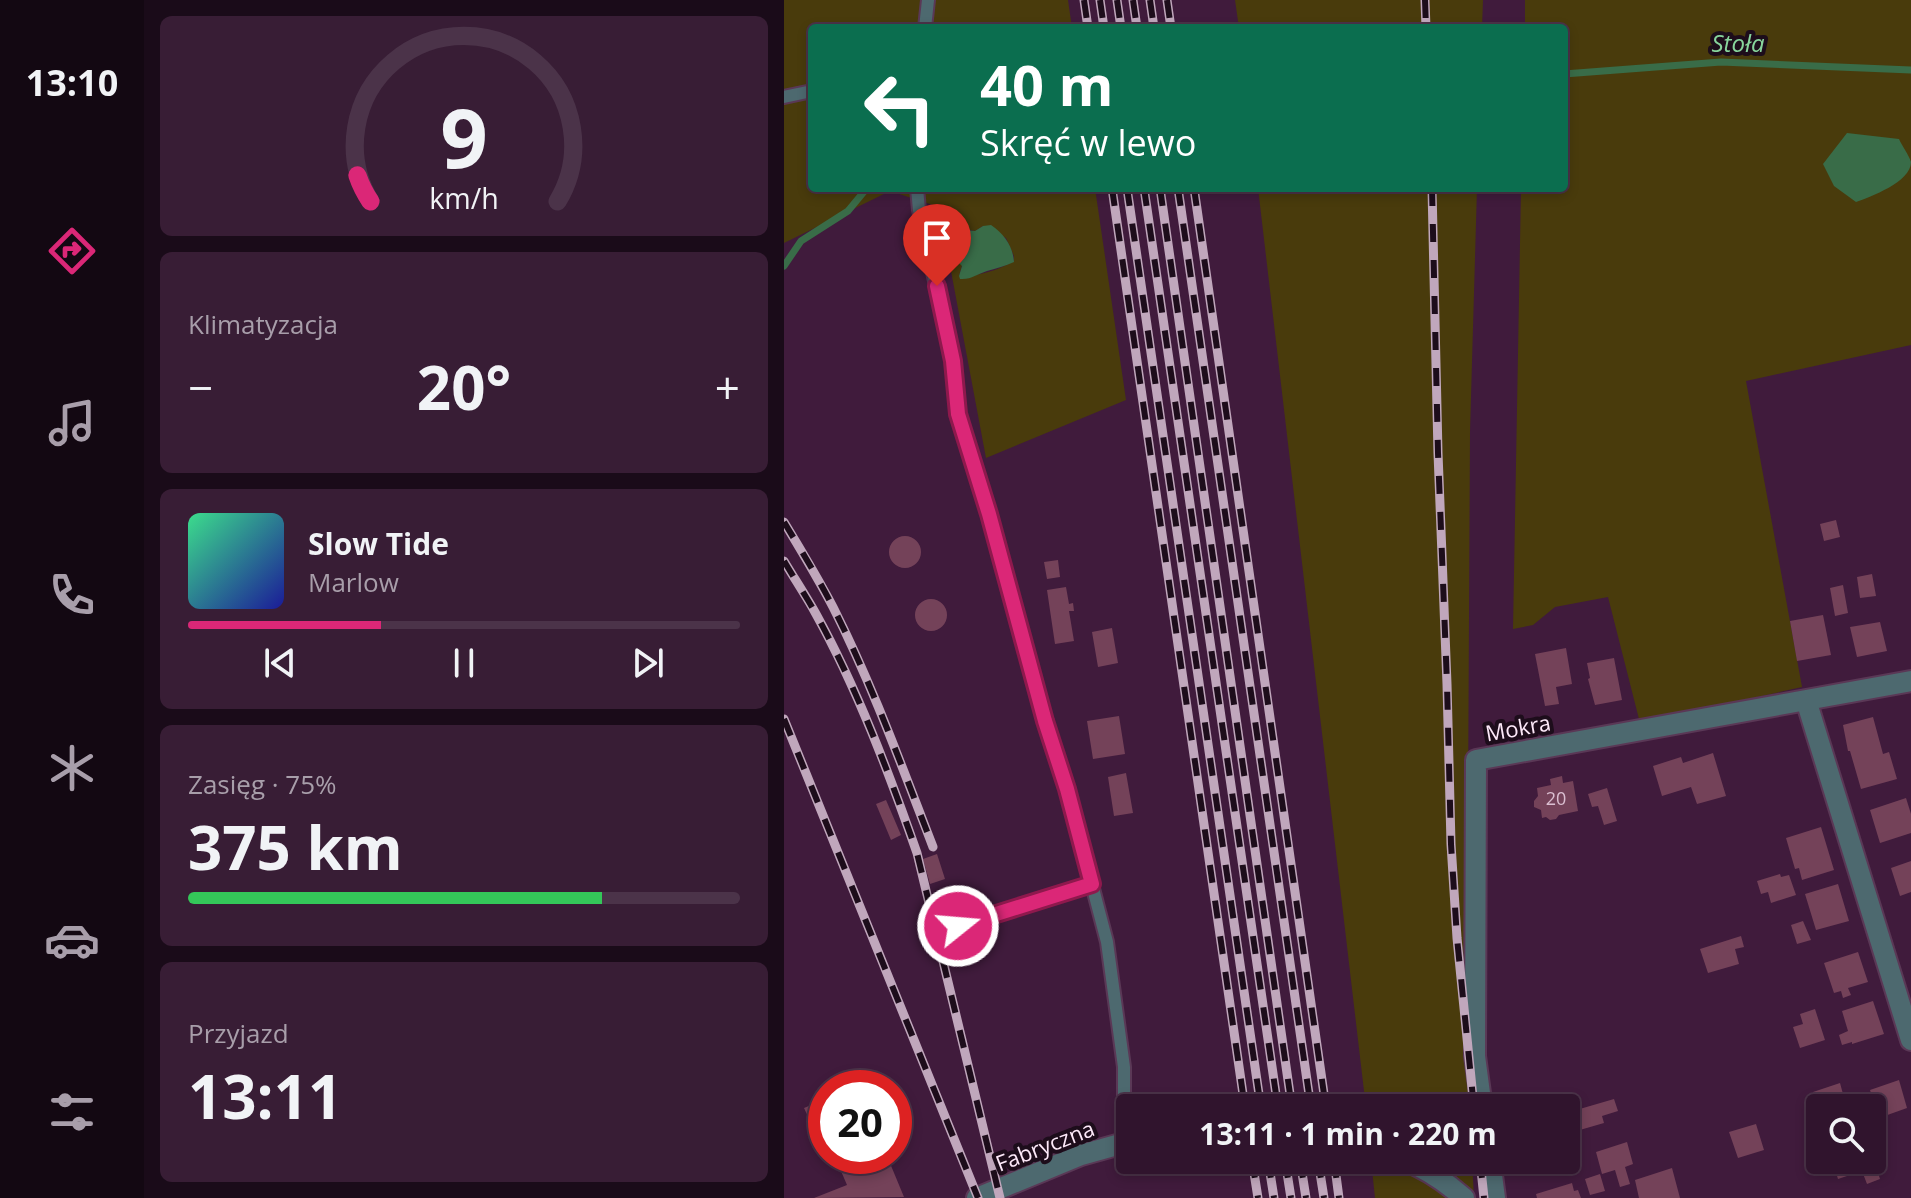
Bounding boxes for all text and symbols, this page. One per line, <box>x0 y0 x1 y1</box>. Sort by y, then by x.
water label: Stoła <box>1711 26 1765 59</box>
text: 40 m <box>980 46 1114 122</box>
icon: left <box>848 56 952 160</box>
text: 13:10 <box>26 58 118 107</box>
text: 9 <box>440 79 488 192</box>
text: Skręć w lewo <box>980 118 1196 167</box>
text: km/h <box>429 178 499 217</box>
pin <box>903 204 971 286</box>
icon: arrive <box>915 216 959 260</box>
icon: directions <box>44 223 100 279</box>
text: Klimatyzacja <box>188 306 338 342</box>
text: 20° <box>417 346 511 428</box>
text: − <box>188 357 213 417</box>
text: + <box>715 357 740 417</box>
icon: music <box>44 395 100 451</box>
text: Slow Tide <box>308 523 449 564</box>
text: Marlow <box>308 564 399 600</box>
icon: phone <box>44 567 100 623</box>
icon: previous <box>258 641 302 685</box>
icon: pause <box>442 641 486 685</box>
icon: next <box>626 641 670 685</box>
street label: Mokra <box>1483 707 1553 748</box>
icon: climate <box>44 740 100 796</box>
text: Zasięg · 75% <box>188 766 337 802</box>
house number: 20 <box>1546 786 1566 810</box>
text: 375 km <box>188 806 403 888</box>
position arrow <box>916 884 1000 968</box>
icon: car <box>44 912 100 968</box>
text: Przyjazd <box>188 1015 289 1051</box>
text: 13:11 <box>188 1055 342 1137</box>
speed limit sign: 20 <box>808 1070 912 1174</box>
icon: filters <box>44 1084 100 1140</box>
map controls <box>1806 1094 1886 1174</box>
button: search <box>1806 1094 1886 1174</box>
street label: Fabryczna <box>991 1112 1098 1178</box>
text: 13:11 · 1 min · 220 m <box>1199 1113 1497 1154</box>

